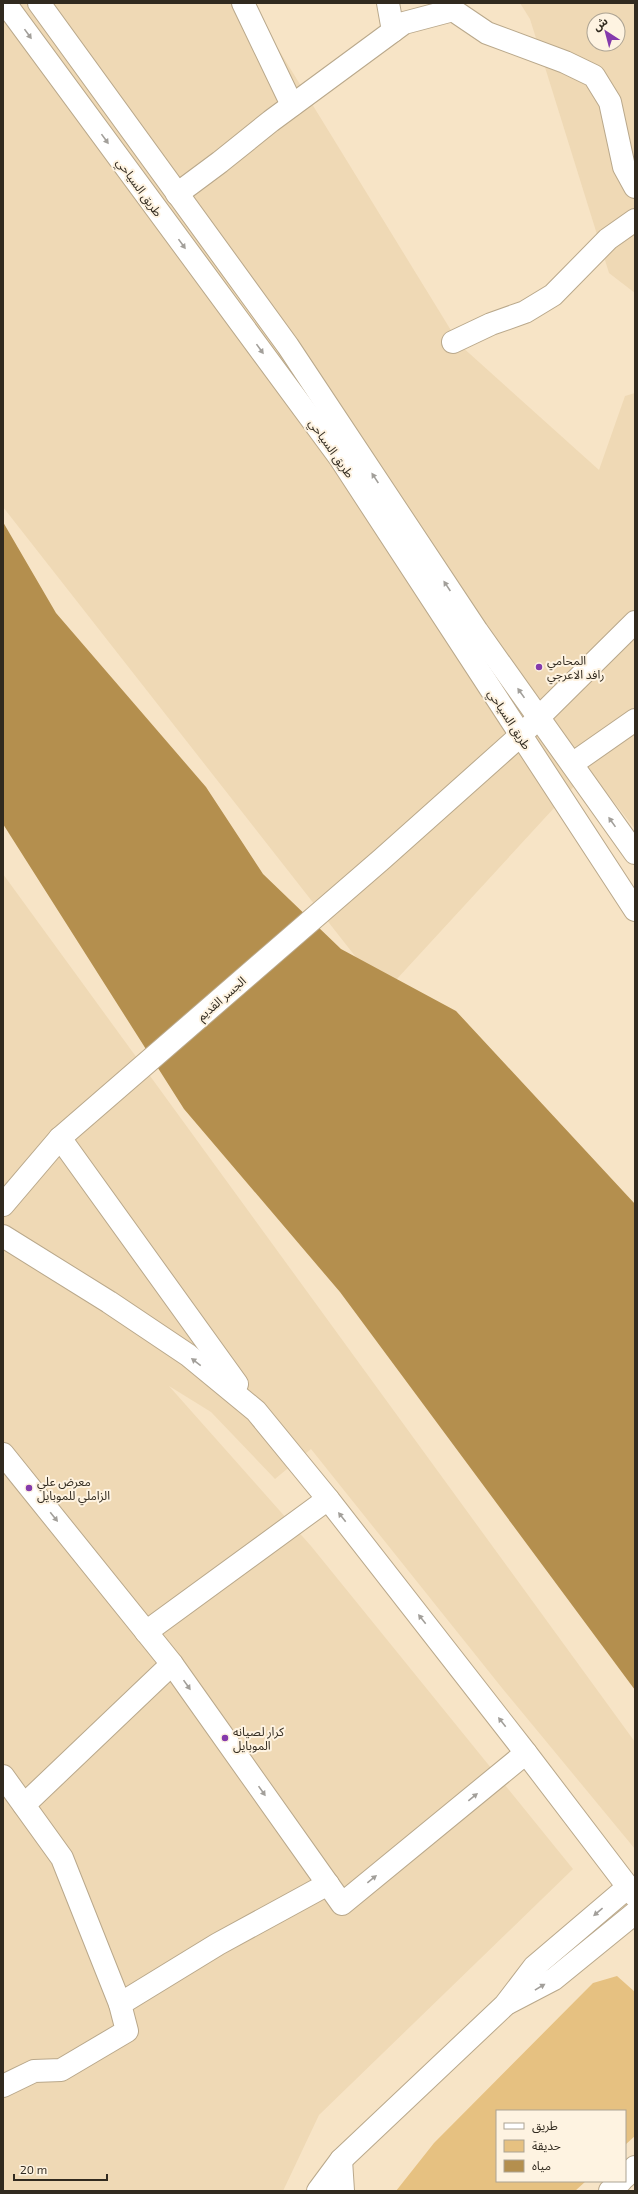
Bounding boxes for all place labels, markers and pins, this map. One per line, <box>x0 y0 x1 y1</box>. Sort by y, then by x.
place label: المحامي رافد الاعرجي <box>547 653 604 685</box>
marker: المحامي رافد الاعرجي <box>534 662 544 672</box>
place label: معرض علي الزاملي للموبايل <box>37 1474 110 1506</box>
marker: معرض علي الزاملي للموبايل <box>24 1483 34 1493</box>
place label: كرار لصيانه الموبايل <box>233 1724 285 1753</box>
marker: كرار لصيانه الموبايل <box>220 1733 230 1743</box>

